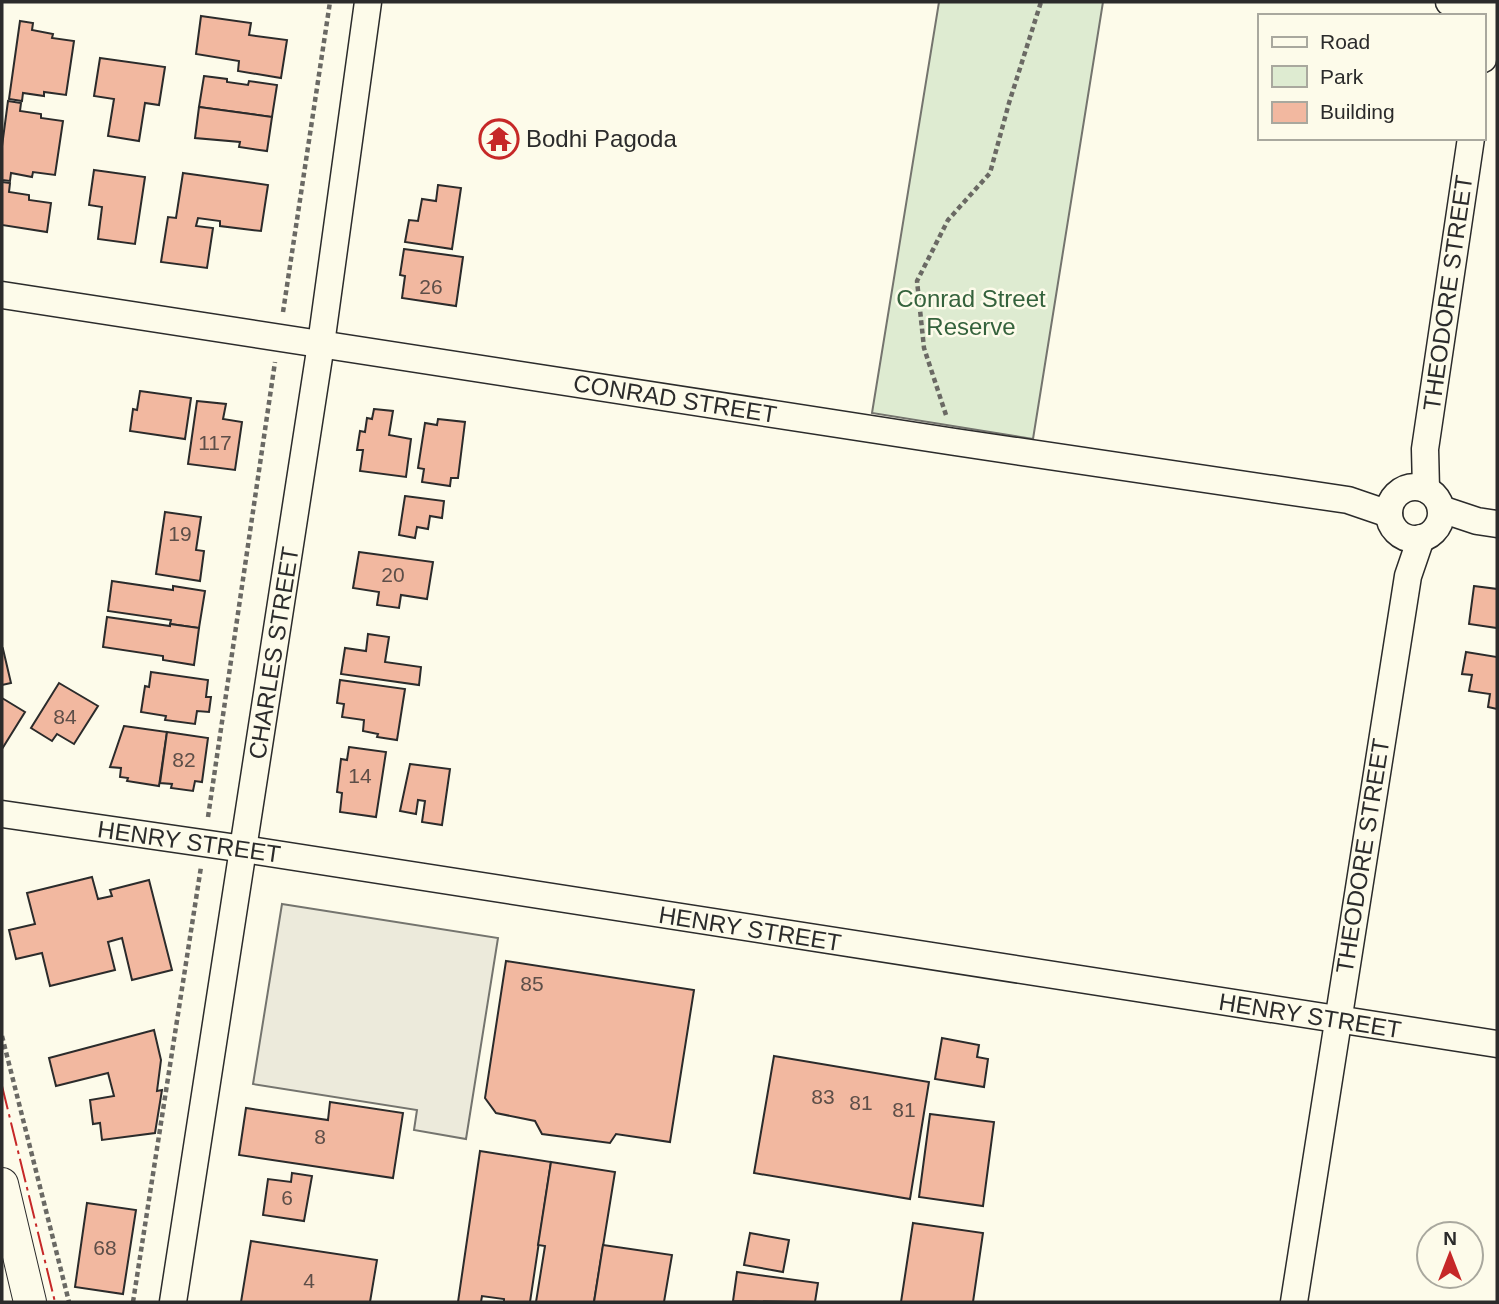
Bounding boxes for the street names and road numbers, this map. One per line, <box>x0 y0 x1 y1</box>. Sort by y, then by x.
street label: THEODORE STREET <box>1418 173 1477 412</box>
street label: CONRAD STREET <box>572 369 779 428</box>
street label: CHARLES STREET <box>243 544 304 761</box>
street label: THEODORE STREET <box>1331 736 1394 975</box>
street label: HENRY STREET <box>96 815 283 868</box>
street label: HENRY STREET <box>657 901 844 956</box>
street label: HENRY STREET <box>1217 988 1404 1043</box>

